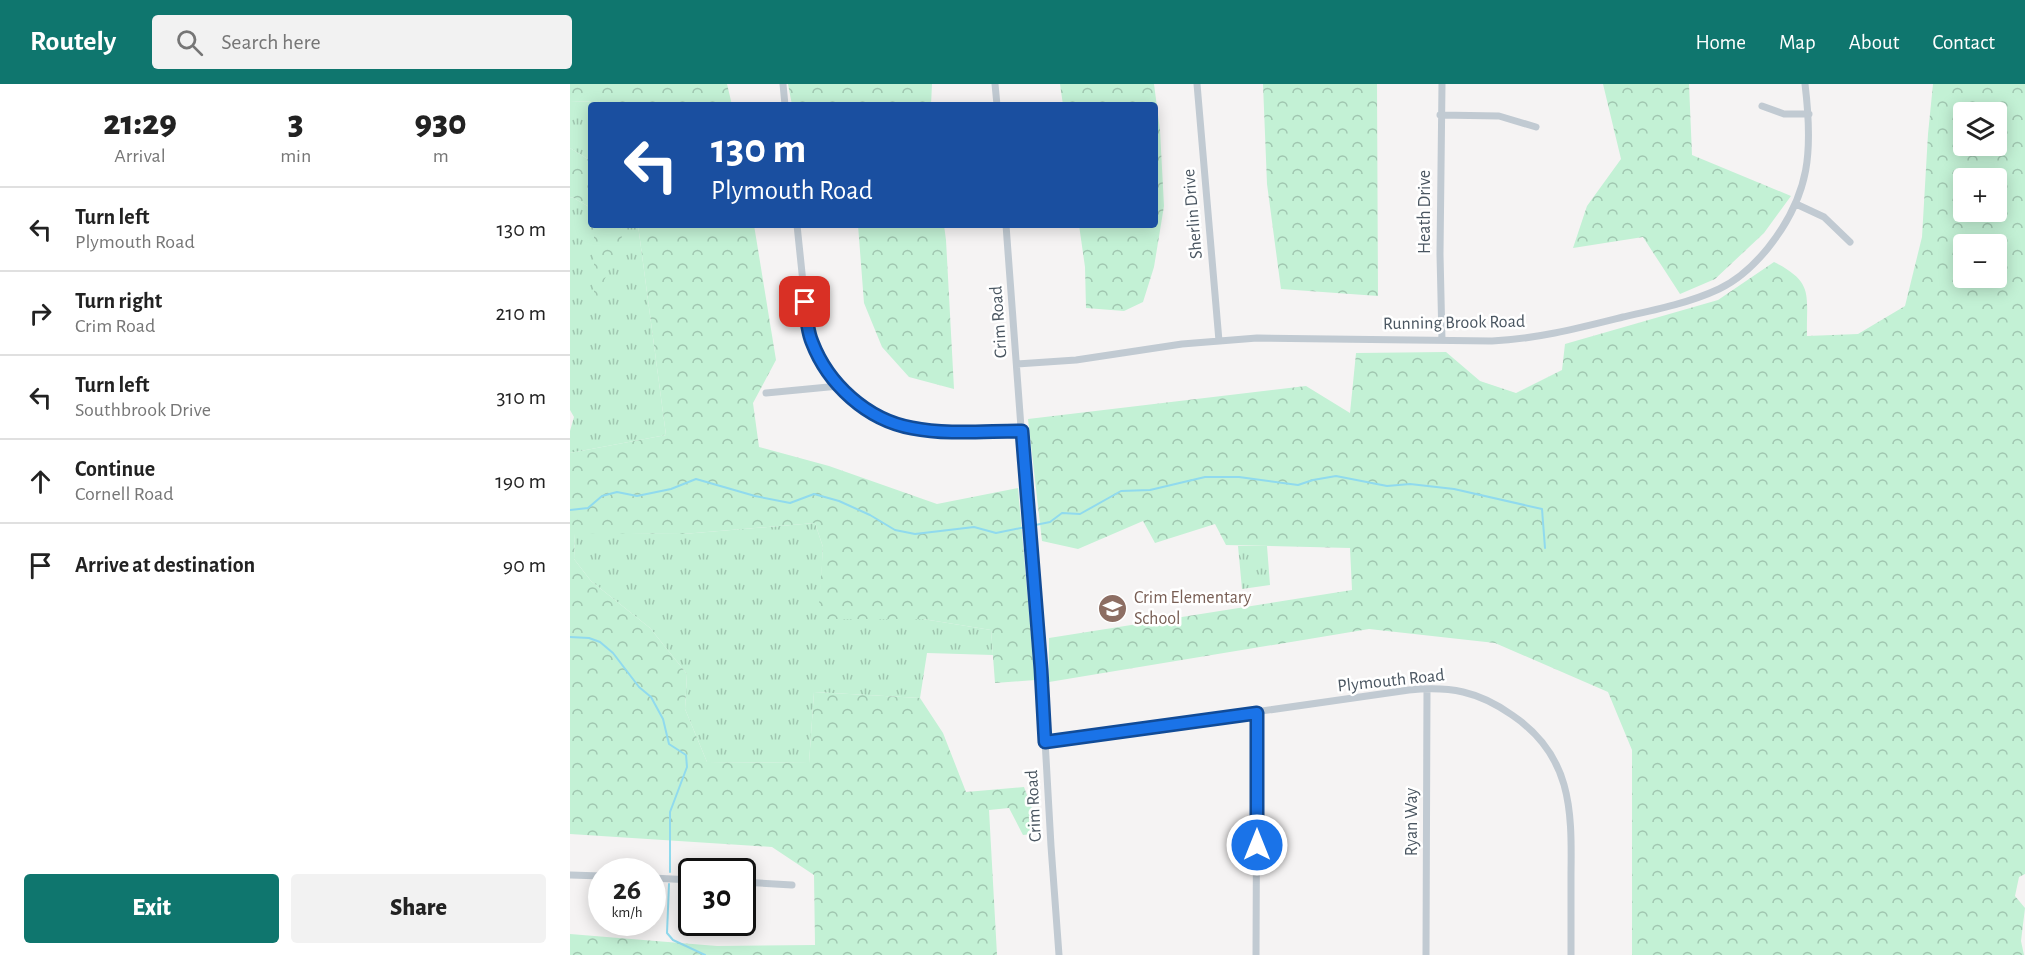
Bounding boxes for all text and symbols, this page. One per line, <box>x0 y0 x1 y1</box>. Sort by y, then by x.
search box <box>152 15 572 69</box>
icon: search <box>173 26 206 59</box>
text: Routely <box>30 28 116 56</box>
text: Search here <box>221 31 321 53</box>
text: Home <box>1695 32 1746 53</box>
text: Map <box>1779 32 1816 53</box>
text: About <box>1849 32 1899 53</box>
text: Contact <box>1932 32 1995 53</box>
map controls <box>1953 102 2007 288</box>
button: layers <box>1953 102 2007 156</box>
text: 21:29 <box>103 105 177 141</box>
text: 3 <box>288 105 304 141</box>
text: 930 <box>415 105 467 141</box>
icon: left <box>612 126 690 204</box>
text: 130 m <box>711 128 806 170</box>
text: Arrival <box>114 146 166 166</box>
text: min <box>280 146 311 166</box>
text: m <box>433 146 449 166</box>
street label: Sherlin Drive <box>1180 168 1206 260</box>
button: + <box>1953 168 2007 222</box>
street label: Heath Drive <box>1416 170 1434 254</box>
text: Plymouth Road <box>711 177 873 204</box>
text: Turn left <box>75 206 149 228</box>
icon: left <box>24 213 57 246</box>
text: 130 m <box>497 218 546 240</box>
text: Plymouth Road <box>75 232 195 252</box>
button: − <box>1953 234 2007 288</box>
pin <box>779 276 830 327</box>
icon: arrive <box>788 285 821 318</box>
street label: Crim Road <box>987 285 1011 359</box>
text: Turn right <box>75 290 162 312</box>
icon: right <box>24 297 57 330</box>
text: 210 m <box>496 302 546 324</box>
street label: Running Brook Road <box>1383 313 1525 333</box>
text: Crim Road <box>75 316 155 336</box>
text: Turn left <box>75 374 149 396</box>
icon: left <box>24 381 57 414</box>
text: 310 m <box>497 386 546 408</box>
text: Southbrook Drive <box>75 400 211 420</box>
text: Continue <box>75 458 155 480</box>
icon: ahead <box>24 465 57 498</box>
text: 190 m <box>495 470 546 492</box>
text: Cornell Road <box>75 484 174 504</box>
icon: arrive <box>24 549 57 582</box>
text: Arrive at destination <box>75 554 255 576</box>
text: 90 m <box>503 554 546 576</box>
place label: Crim Elementary School <box>1134 589 1252 628</box>
school or university icon: Crim Elementary School <box>1097 592 1129 624</box>
street label: Plymouth Road <box>1336 666 1446 696</box>
street label: Crim Road <box>1023 769 1045 843</box>
street label: Ryan Way <box>1403 788 1421 856</box>
position arrow <box>1225 813 1289 877</box>
speed limit sign: 30 <box>678 858 756 936</box>
button: Exit <box>24 874 279 943</box>
button: Share <box>291 874 546 943</box>
text: 26 <box>613 875 641 905</box>
text: km/h <box>612 905 642 920</box>

